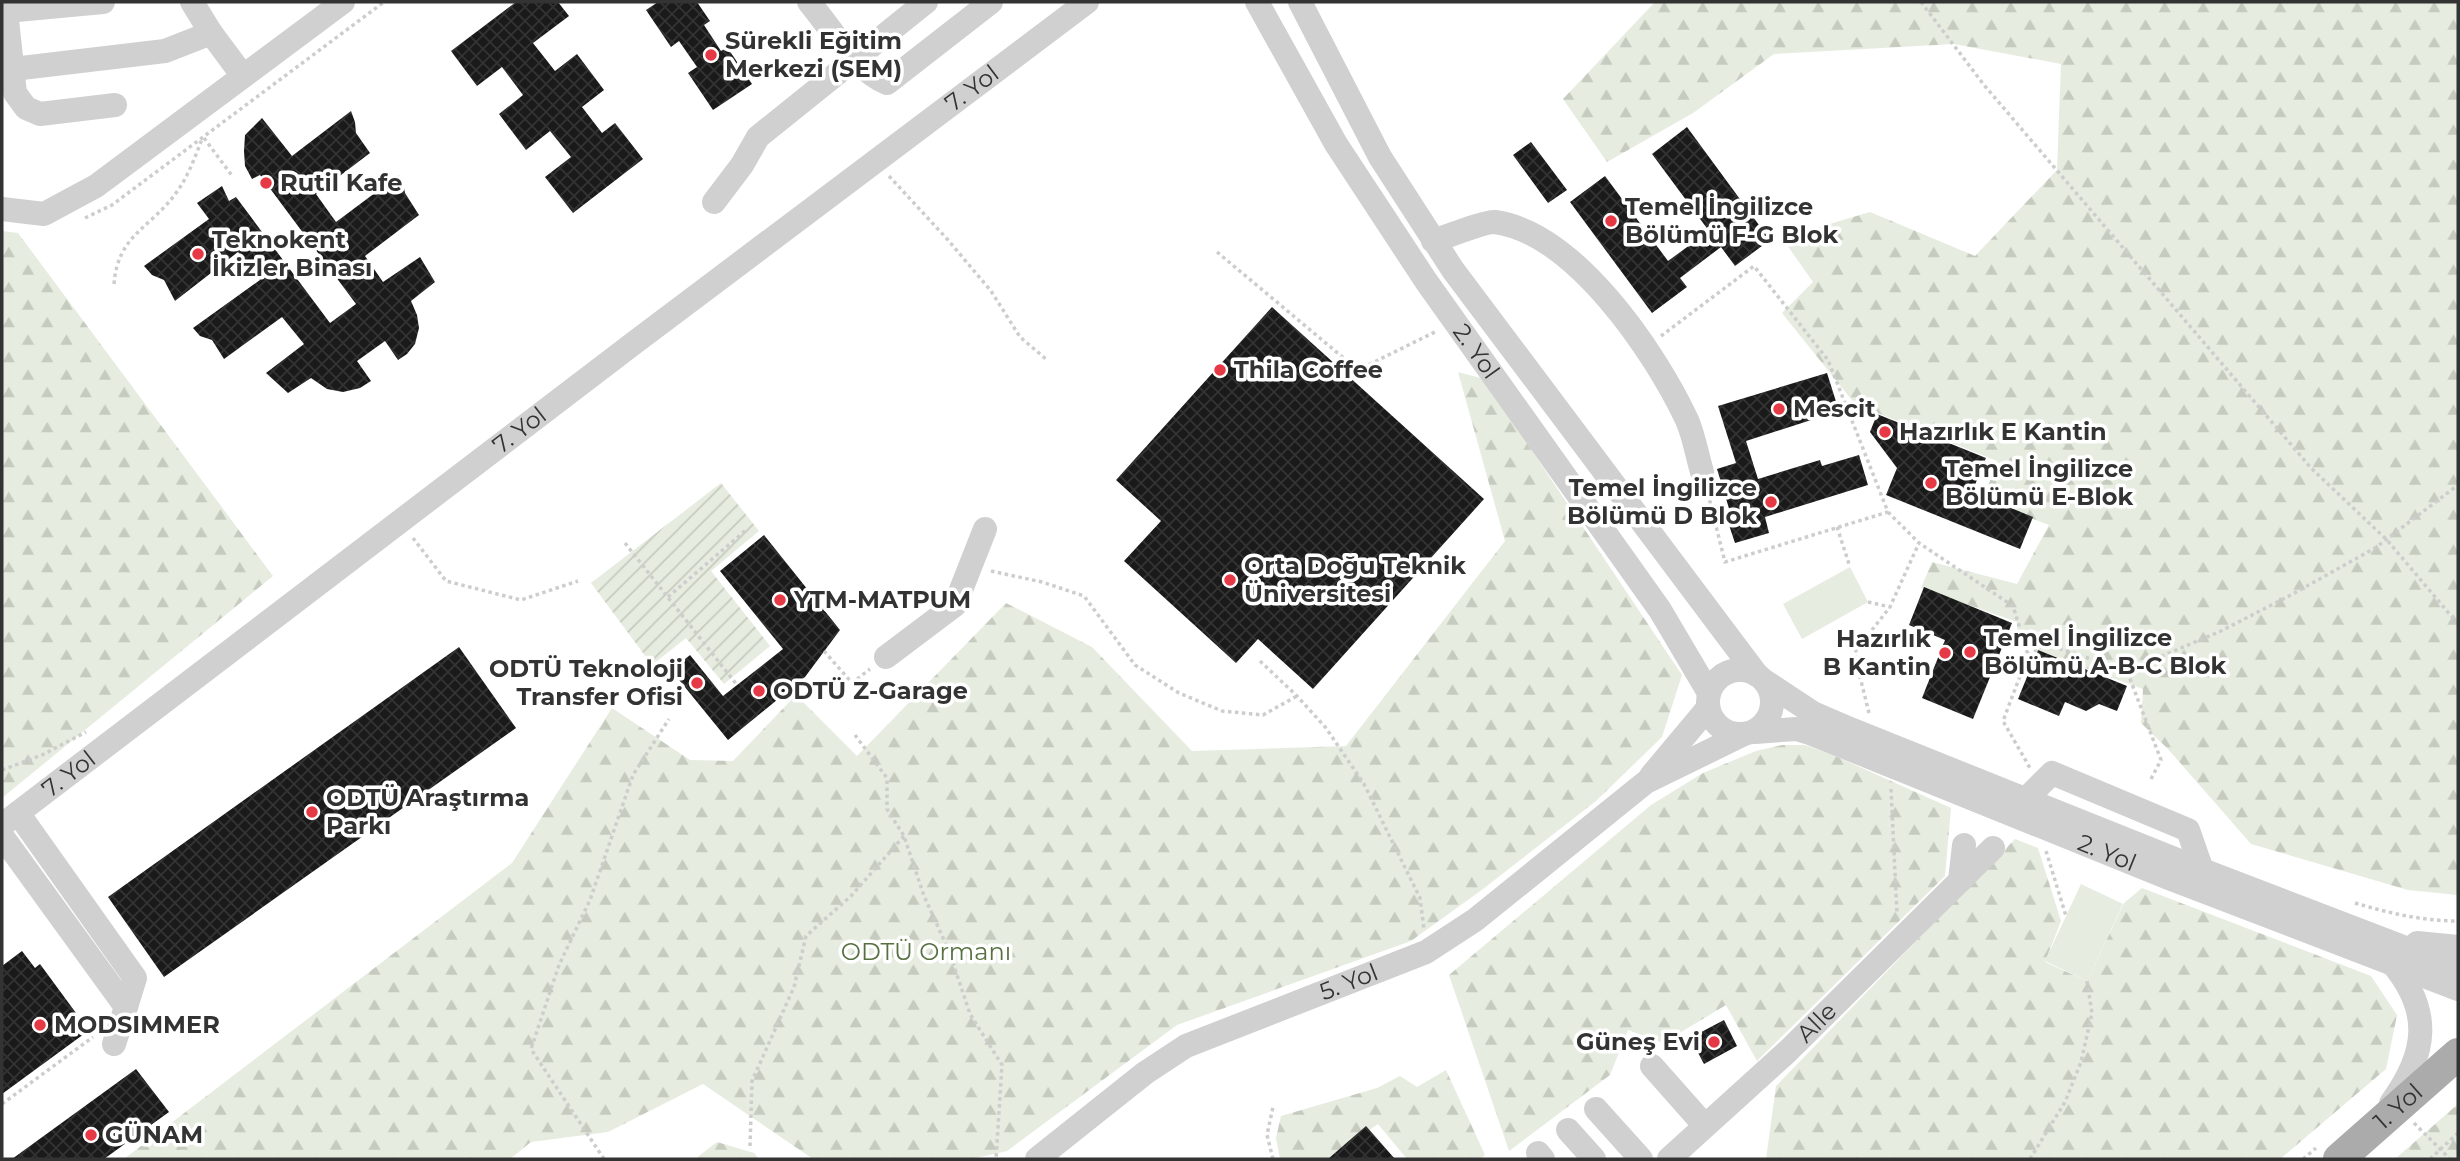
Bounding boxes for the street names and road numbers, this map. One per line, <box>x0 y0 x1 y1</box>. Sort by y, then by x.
street label: 7. Yol <box>939 59 1004 118</box>
street label: 2. Yol <box>1447 318 1506 384</box>
street label: 7. Yol <box>487 400 552 459</box>
street label: 7. Yol <box>36 744 101 803</box>
street label: 2. Yol <box>2074 828 2141 877</box>
street label: 5. Yol <box>1315 957 1382 1006</box>
street label: Alle <box>1790 996 1842 1048</box>
street label: 1. Yol <box>2368 1077 2428 1136</box>

